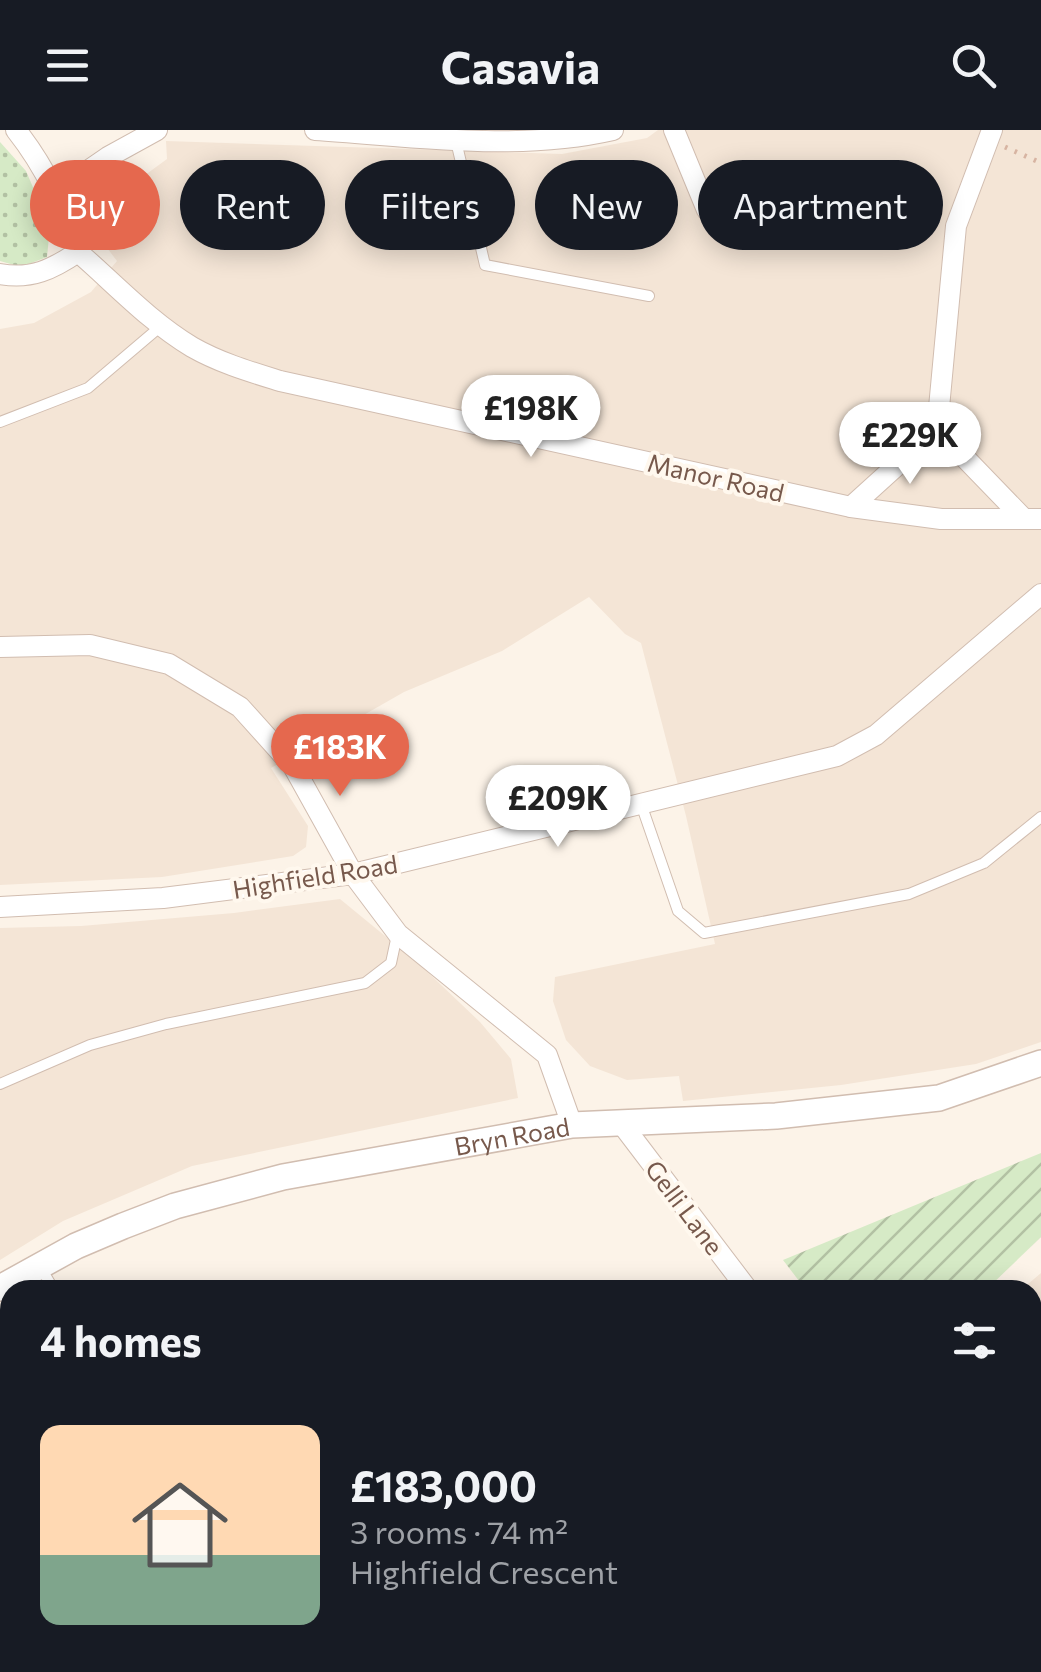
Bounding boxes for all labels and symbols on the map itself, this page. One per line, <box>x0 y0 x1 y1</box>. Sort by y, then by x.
pin: £198K <box>461 375 601 460</box>
pin: £229K <box>840 402 980 487</box>
street label: Manor Road <box>645 447 787 507</box>
pin: £183K <box>270 714 410 799</box>
pin: £209K <box>488 765 628 850</box>
street label: Highfield Road <box>230 848 400 904</box>
street label: Bryn Road <box>452 1111 572 1161</box>
street label: Gelli Lane <box>640 1154 730 1260</box>

